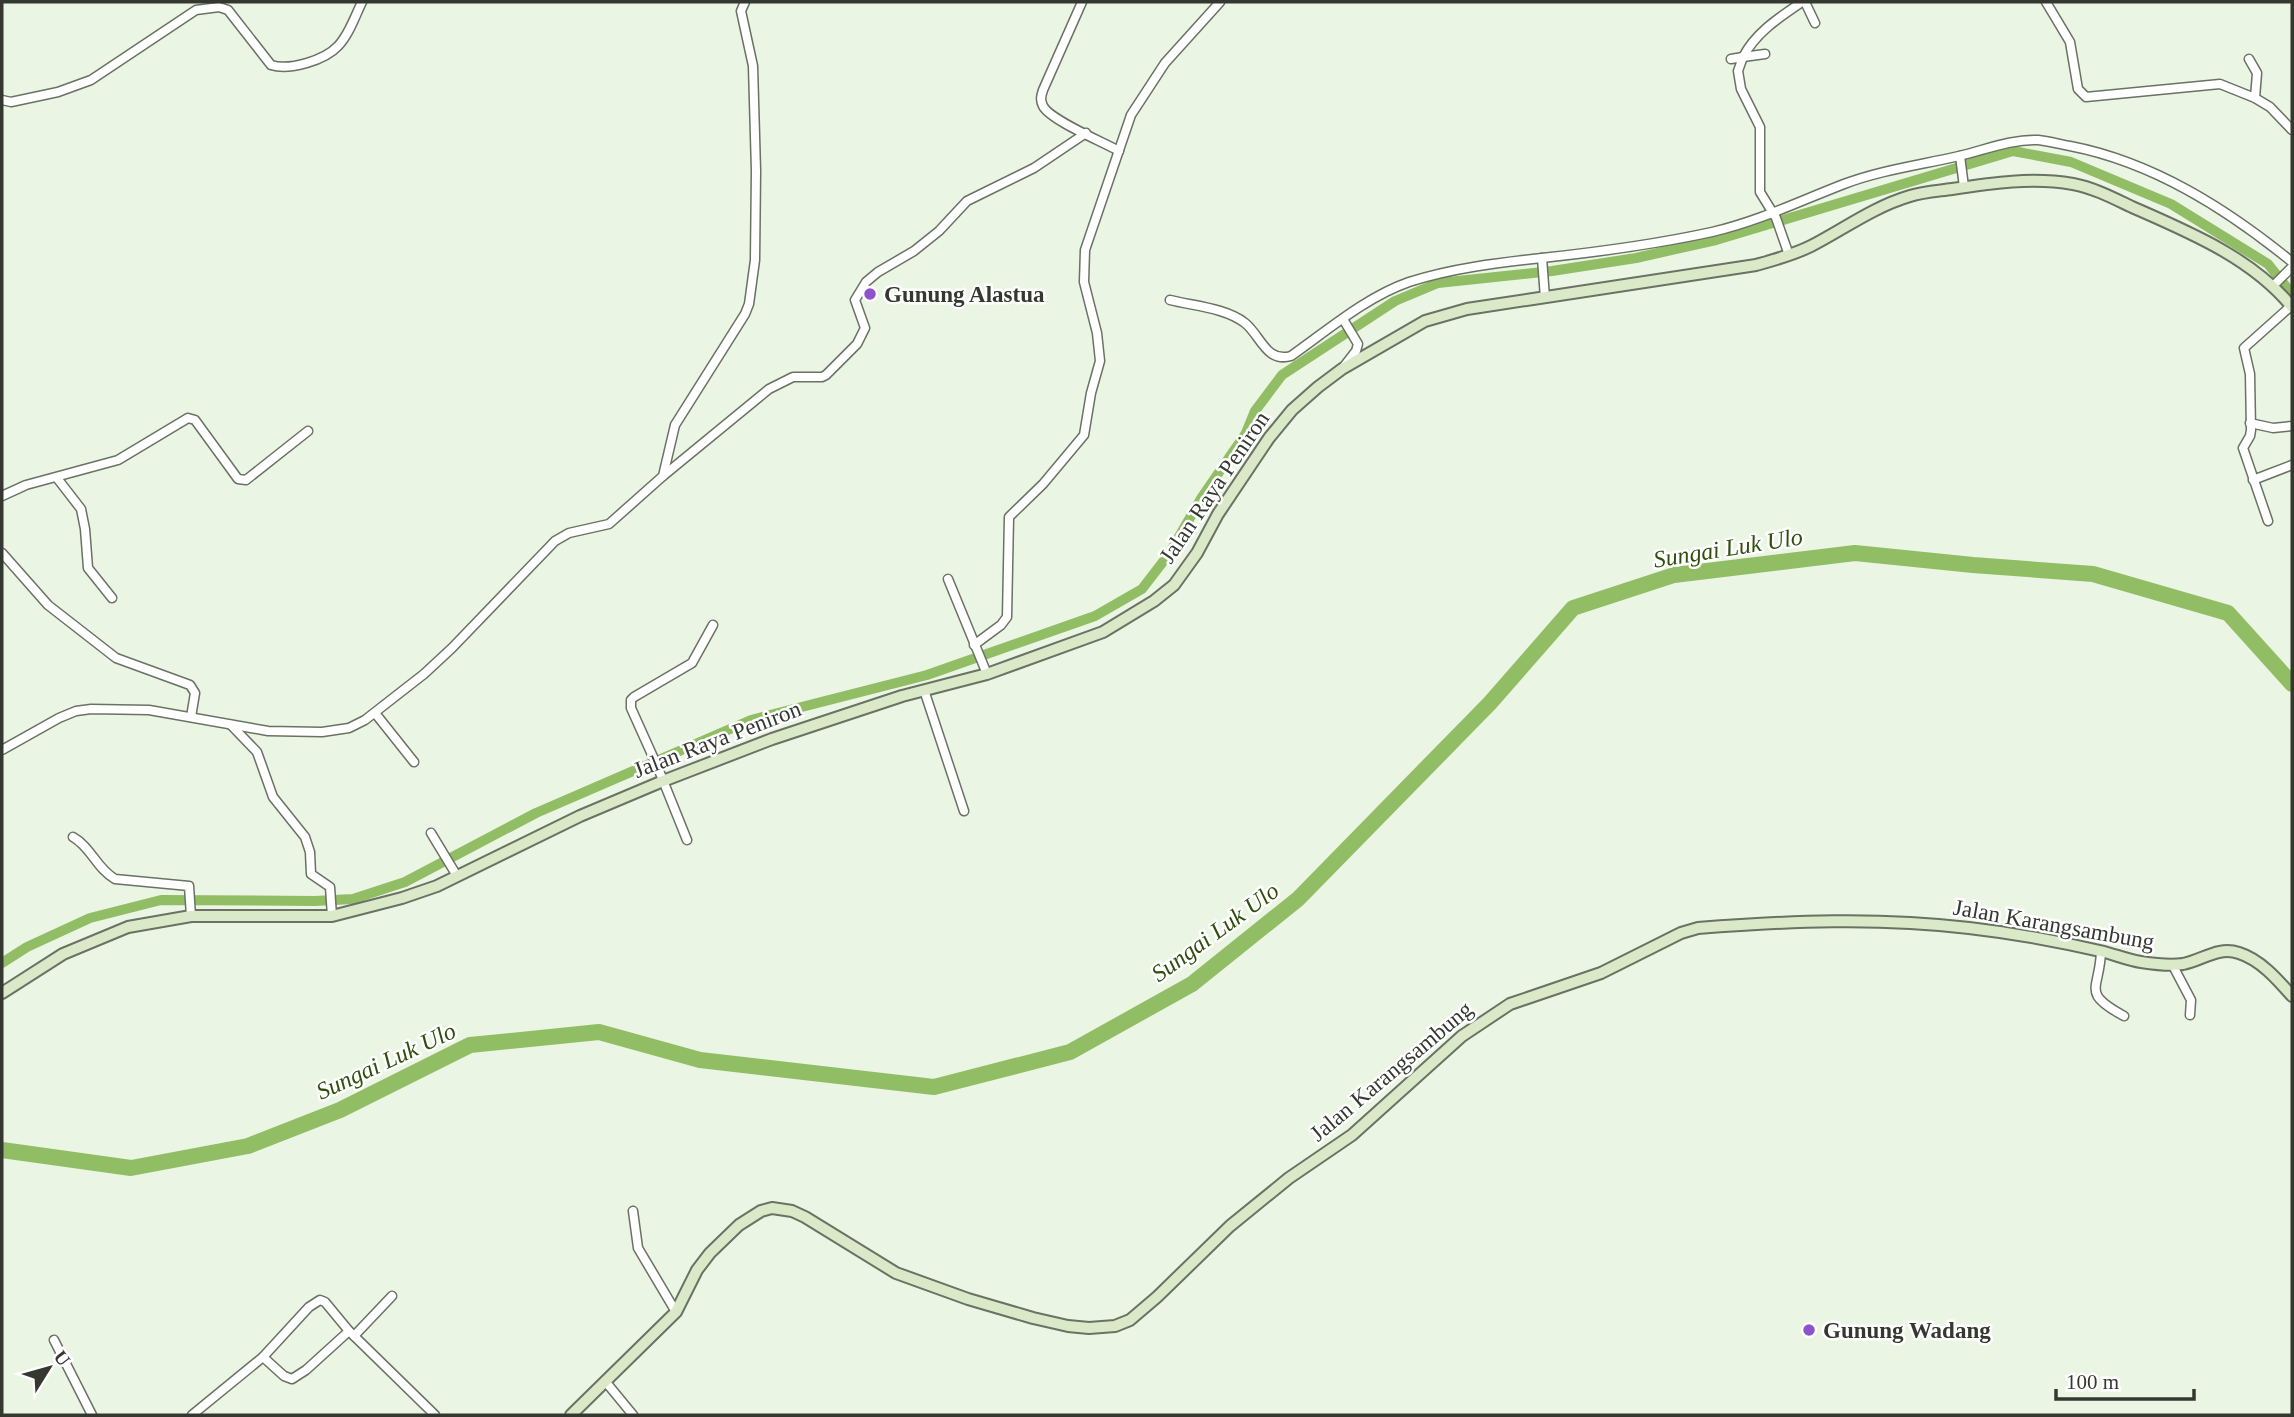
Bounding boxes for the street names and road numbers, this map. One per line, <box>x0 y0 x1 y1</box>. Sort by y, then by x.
street label: Jalan Raya Peniron <box>1154 406 1275 568</box>
street label: Jalan Raya Peniron <box>630 696 805 783</box>
street label: Jalan Karangsambung <box>1951 894 2157 955</box>
street label: Jalan Karangsambung <box>1305 996 1478 1146</box>

